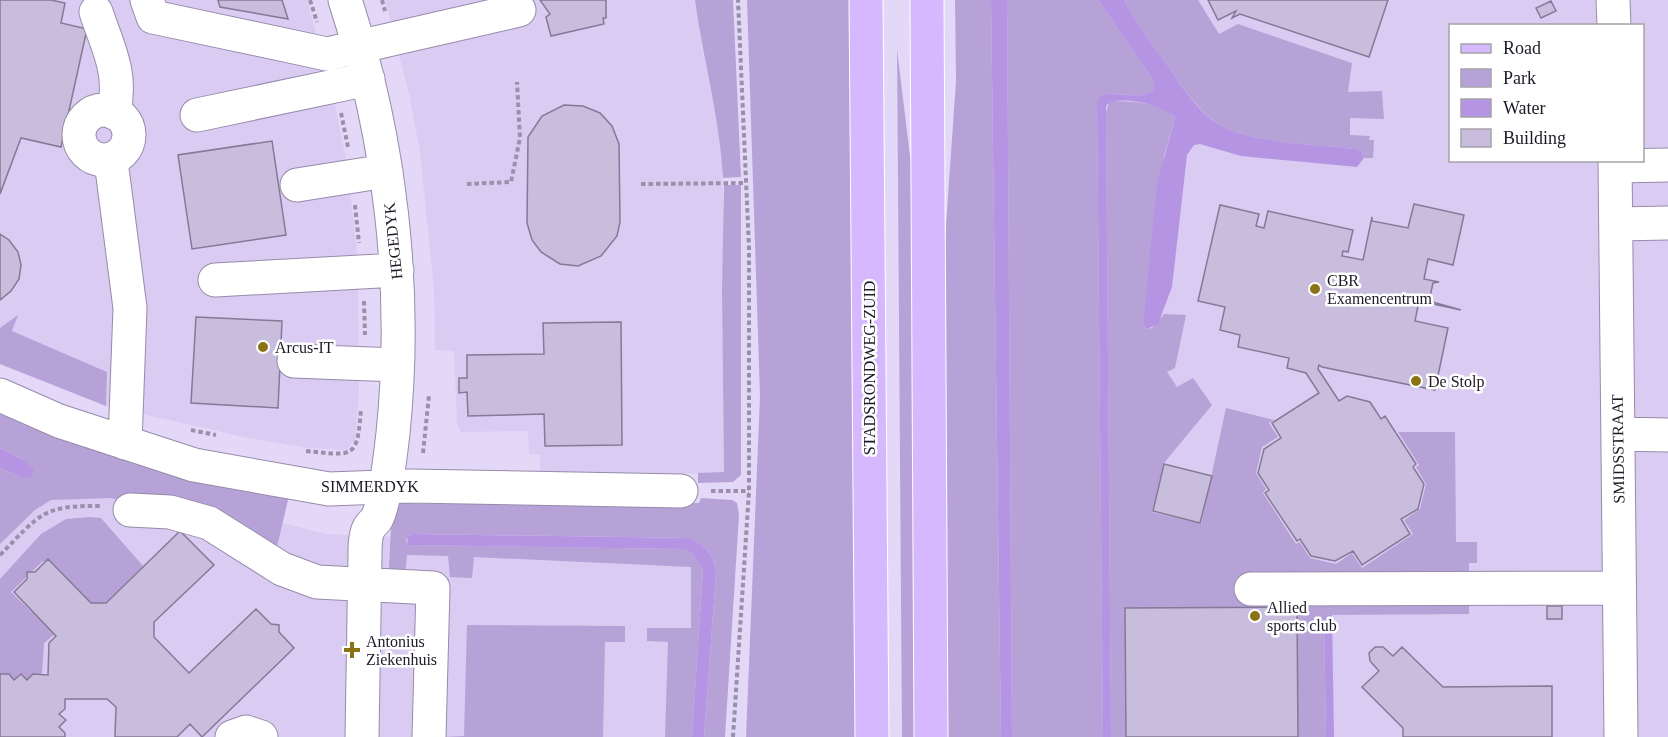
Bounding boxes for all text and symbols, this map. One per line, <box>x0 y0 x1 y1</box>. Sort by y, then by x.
legend <box>1449 24 1644 162</box>
text: Road <box>1503 38 1541 58</box>
text: Park <box>1503 68 1536 88</box>
text: Water <box>1503 98 1546 118</box>
text: Building <box>1503 128 1566 148</box>
street label: HEGEDYK <box>380 201 405 280</box>
place label: CBR Examencentrum <box>1327 272 1432 307</box>
street label: STADSRONDWEG-ZUID <box>861 281 878 455</box>
marker: CBR Examencentrum <box>1308 282 1322 296</box>
place label: Arcus-IT <box>275 339 334 356</box>
marker: Arcus-IT <box>256 340 270 354</box>
place label: De Stolp <box>1428 373 1484 391</box>
marker: De Stolp <box>1409 374 1423 388</box>
street label: SMIDSSTRAAT <box>1609 394 1627 504</box>
street label: SIMMERDYK <box>321 478 419 495</box>
place label: Allied sports club <box>1267 599 1337 635</box>
marker: Allied sports club <box>1248 609 1262 623</box>
place label: Antonius Ziekenhuis <box>366 633 437 668</box>
marker: Antonius Ziekenhuis <box>343 641 361 659</box>

